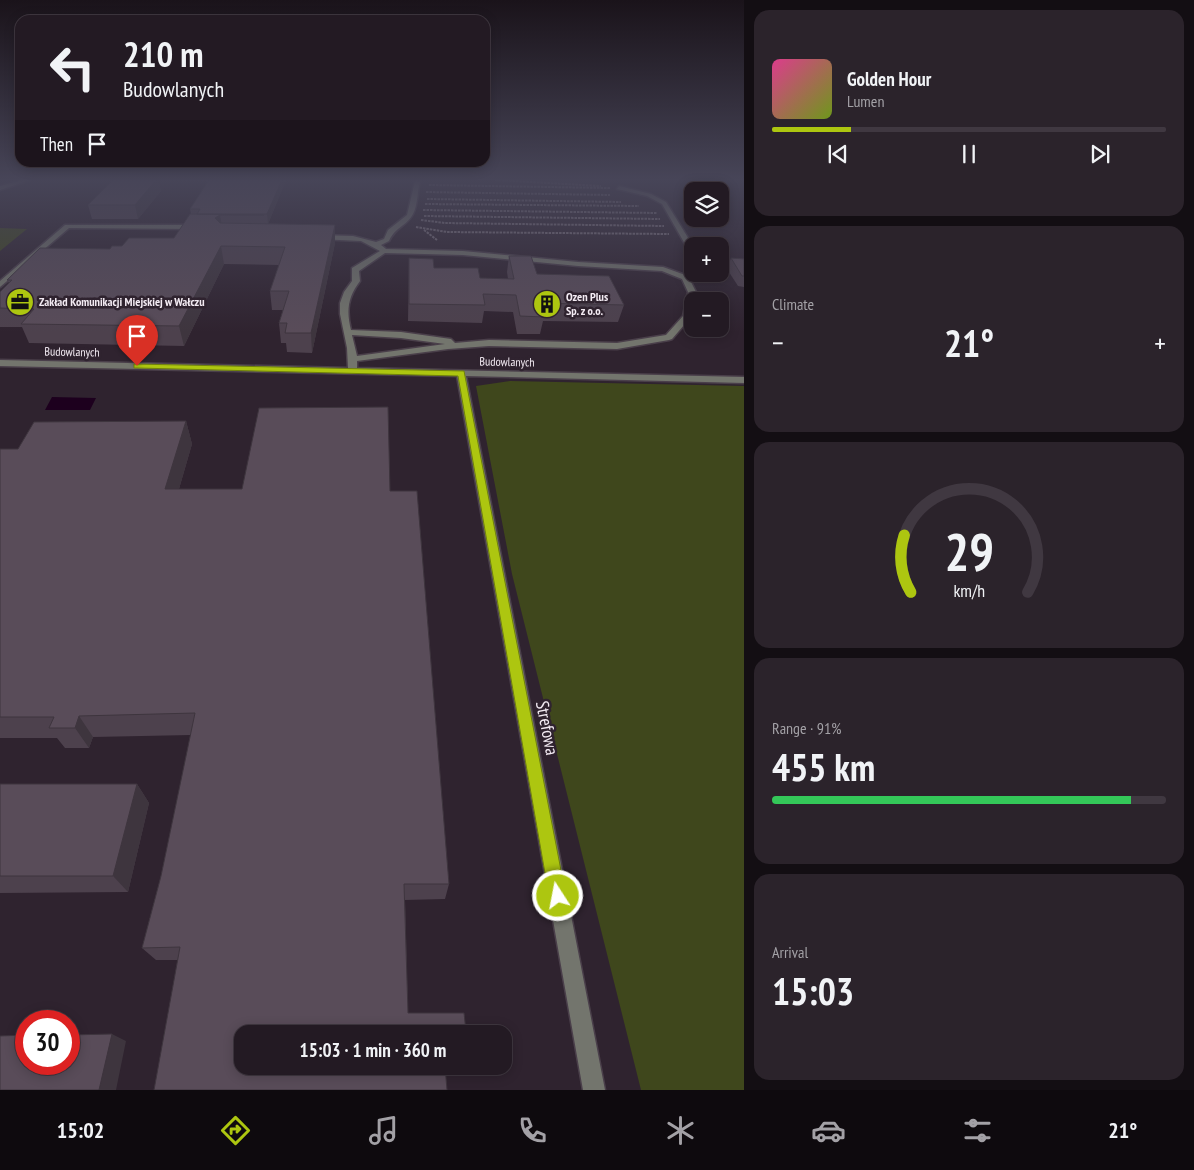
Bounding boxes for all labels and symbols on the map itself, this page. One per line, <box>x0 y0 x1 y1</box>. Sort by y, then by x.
office icon: Zakład Komunikacji Miejskiej w Wałczu <box>5 287 35 317</box>
building icon: Ozen Plus Sp. z o.o. <box>532 289 562 319</box>
place label: Ozen Plus Sp. z o.o. <box>566 289 608 318</box>
place label: Zakład Komunikacji Miejskiej w Wałczu <box>39 294 205 309</box>
pin <box>116 315 158 366</box>
street label: Budowlanych <box>44 344 100 359</box>
street label: Budowlanych <box>479 354 535 369</box>
street label: Strefowa <box>531 699 564 757</box>
position arrow <box>531 869 583 921</box>
speed limit sign: 30 <box>15 1010 80 1075</box>

